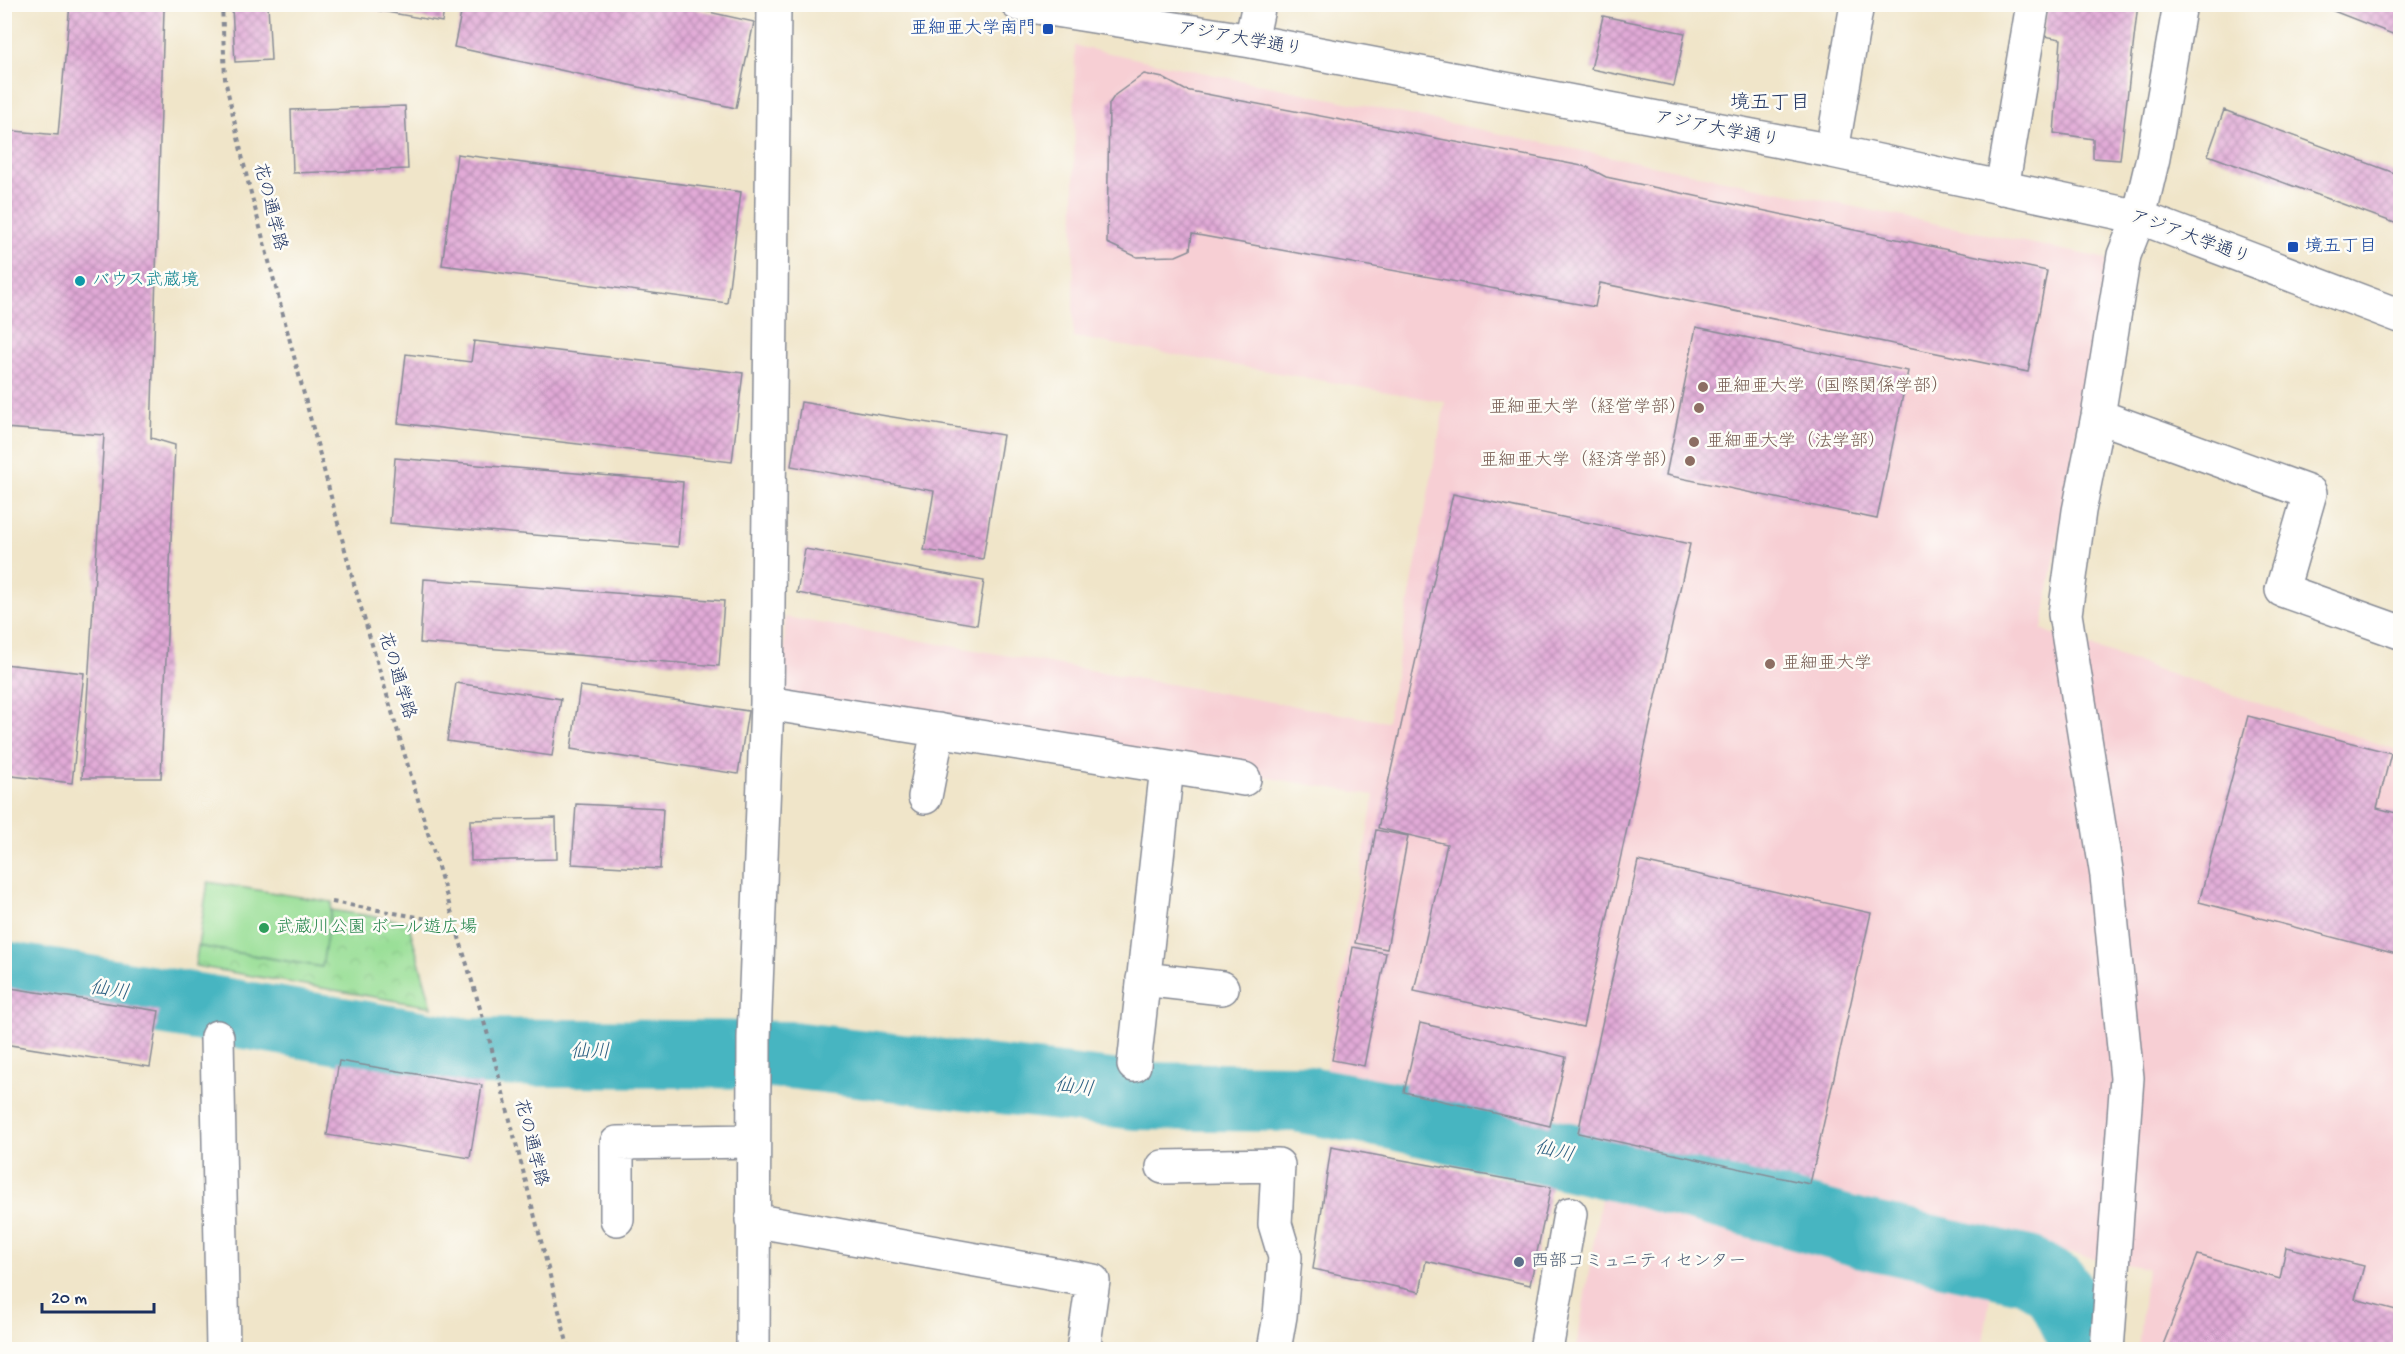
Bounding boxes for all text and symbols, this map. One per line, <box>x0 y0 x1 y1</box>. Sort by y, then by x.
place label: 亜細亜大学南門 <box>910 18 1036 40</box>
street label: アジア大学通り <box>1176 19 1304 61</box>
marker: 亜細亜大学南門 <box>1041 22 1055 36</box>
district label: 境五丁目 <box>1730 92 1810 116</box>
street label: アジア大学通り <box>1653 108 1781 152</box>
street label: 花の通学路 <box>248 161 291 253</box>
street label: アジア大学通り <box>2127 207 2253 269</box>
place label: 境五丁目 <box>2305 236 2377 258</box>
marker: 境五丁目 <box>2286 240 2300 254</box>
place label: バウス武蔵境 <box>92 270 199 292</box>
marker: バウス武蔵境 <box>73 274 87 288</box>
place label: 亜細亜大学（国際関係学部） <box>1715 375 1949 398</box>
marker: 亜細亜大学（国際関係学部） <box>1696 380 1710 394</box>
place label: 亜細亜大学（経営学部） <box>1489 396 1687 419</box>
marker: 亜細亜大学（経営学部） <box>1692 401 1706 415</box>
place label: 亜細亜大学（法学部） <box>1706 430 1886 453</box>
marker: 亜細亜大学（法学部） <box>1687 435 1701 449</box>
place label: 亜細亜大学（経済学部） <box>1480 449 1678 472</box>
marker: 亜細亜大学（経済学部） <box>1683 454 1697 468</box>
street label: 花の通学路 <box>373 630 420 722</box>
place label: 亜細亜大学 <box>1782 653 1872 675</box>
marker: 亜細亜大学 <box>1763 657 1777 671</box>
place label: 武蔵川公園 ボール遊広場 <box>276 917 477 939</box>
marker: 武蔵川公園 ボール遊広場 <box>257 921 271 935</box>
water label: 仙川 <box>87 977 131 1006</box>
water label: 仙川 <box>570 1041 610 1065</box>
water label: 仙川 <box>1053 1074 1095 1103</box>
street label: 花の通学路 <box>509 1097 552 1189</box>
water label: 仙川 <box>1532 1136 1576 1169</box>
place label: 西部コミュニティセンター <box>1531 1251 1746 1273</box>
marker: 西部コミュニティセンター <box>1512 1255 1526 1269</box>
scale bar <box>42 1276 154 1314</box>
text: 20 m <box>51 1289 87 1310</box>

